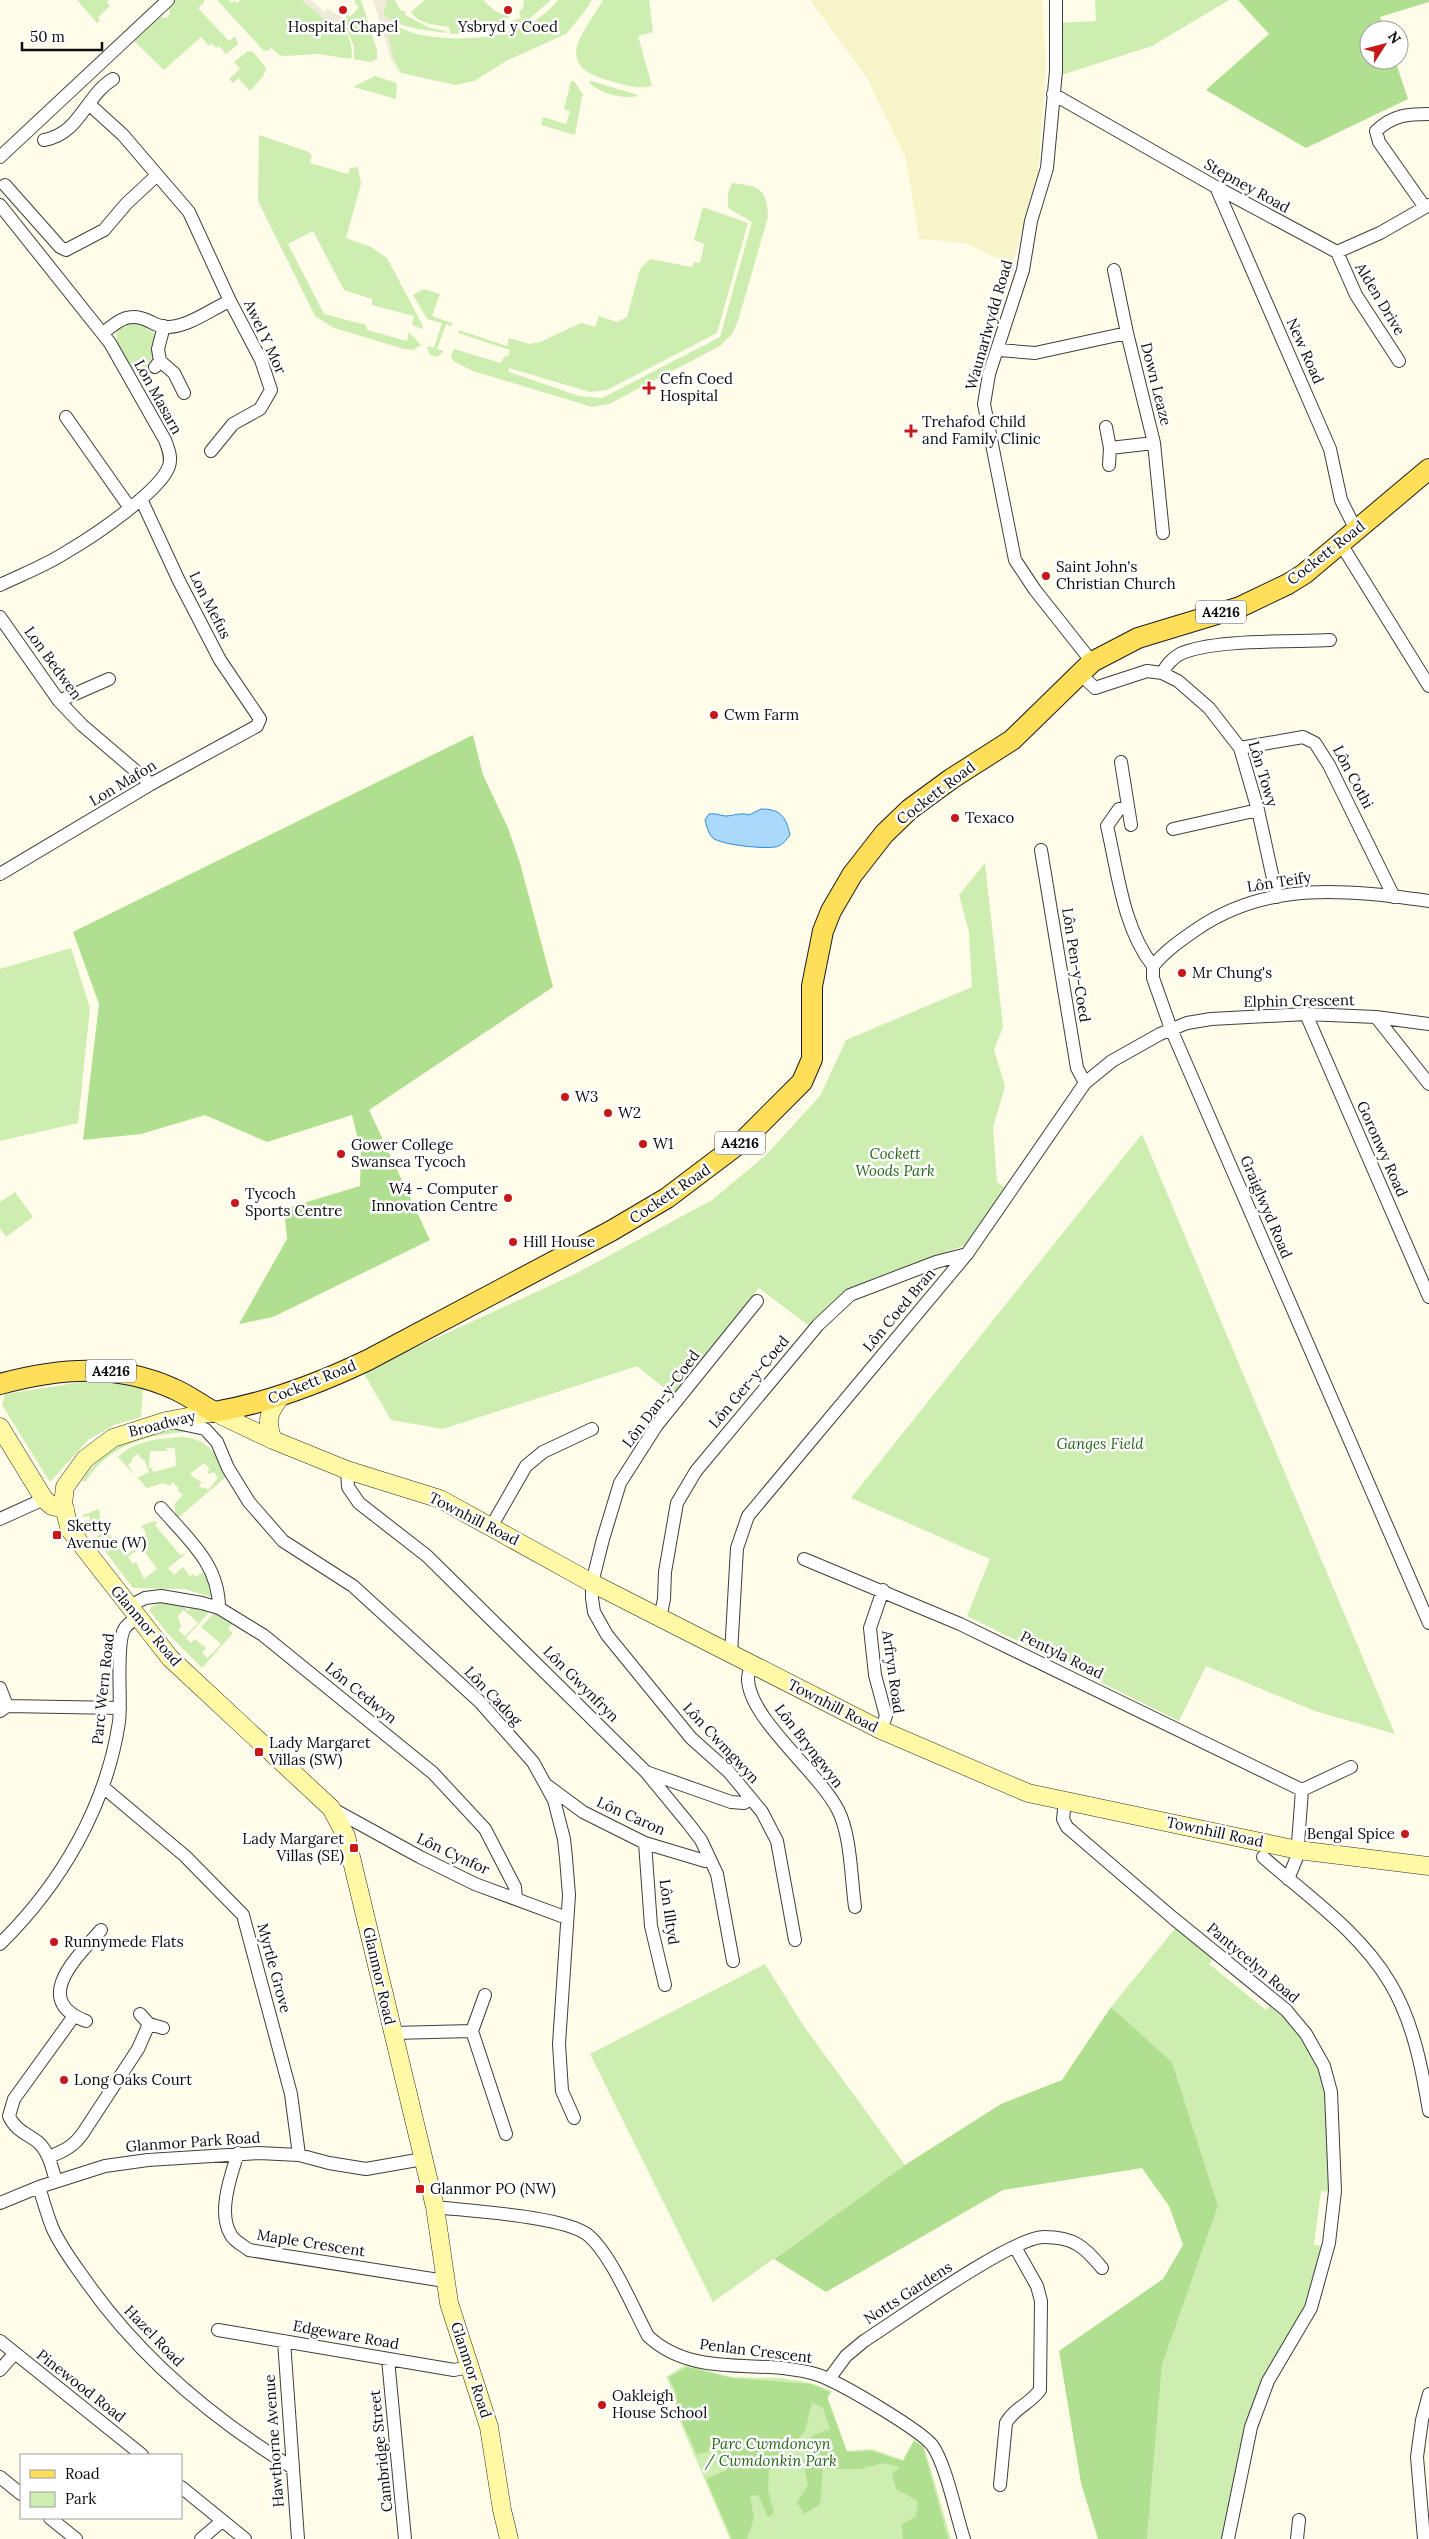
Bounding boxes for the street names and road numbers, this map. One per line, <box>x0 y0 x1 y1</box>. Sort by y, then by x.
street label: Stepney Road <box>1201 154 1293 217</box>
street label: Waunarlwydd Road <box>961 257 1016 392</box>
street label: Alden Drive <box>1351 258 1409 338</box>
street label: Awel Y Mor <box>240 296 291 377</box>
street label: New Road <box>1283 315 1328 387</box>
street label: Down Leaze <box>1137 340 1176 427</box>
street label: Lon Masarn <box>130 356 187 437</box>
street label: Cockett Road <box>1283 516 1368 589</box>
street label: Lon Mefus <box>185 568 236 642</box>
road number: A4216 <box>1196 600 1246 624</box>
street label: Lon Bedwen <box>20 622 86 703</box>
street label: Lôn Towy <box>1244 739 1283 809</box>
street label: Lôn Cothi <box>1329 742 1378 812</box>
street label: Lon Mafon <box>86 755 160 810</box>
street label: Cockett Road <box>893 757 979 828</box>
street label: Lôn Teify <box>1245 867 1313 896</box>
street label: Lôn Pen-y-Coed <box>1058 906 1095 1023</box>
street label: Elphin Crescent <box>1243 990 1355 1011</box>
street label: Goronwy Road <box>1353 1098 1412 1200</box>
road number: A4216 <box>715 1132 765 1154</box>
street label: Graiglwyd Road <box>1236 1153 1297 1261</box>
street label: Cockett Road <box>626 1159 714 1228</box>
street label: Lôn Coed Bran <box>858 1264 939 1355</box>
street label: Lôn Ger-y-Coed <box>704 1331 793 1432</box>
street label: Lôn Dan-y-Coed <box>618 1346 703 1451</box>
street label: Cockett Road <box>265 1355 359 1408</box>
road number: A4216 <box>86 1360 136 1382</box>
street label: Broadway <box>126 1406 197 1441</box>
street label: Townhill Road <box>426 1488 523 1549</box>
street label: Glanmor Road <box>107 1581 186 1670</box>
street label: Pentyla Road <box>1017 1626 1107 1683</box>
street label: Arfryn Road <box>878 1628 909 1715</box>
street label: Parc Wern Road <box>87 1632 118 1746</box>
street label: Lôn Gwynfryn <box>539 1642 623 1726</box>
street label: Lôn Cedwyn <box>322 1658 401 1727</box>
street label: Lôn Cadog <box>461 1662 527 1730</box>
street label: Townhill Road <box>785 1675 882 1736</box>
street label: Lôn Cwmgwyn <box>679 1698 764 1787</box>
street label: Lôn Bryngwyn <box>771 1700 848 1791</box>
street label: Lôn Caron <box>594 1792 668 1839</box>
street label: Townhill Road <box>1165 1812 1265 1851</box>
street label: Lôn Cynfor <box>414 1828 493 1879</box>
street label: Lôn Illtyd <box>655 1878 684 1946</box>
street label: Pantycelyn Road <box>1203 1918 1304 2007</box>
street label: Myrtle Grove <box>253 1921 296 2015</box>
street label: Glanmor Road <box>359 1925 400 2027</box>
street label: Glanmor Park Road <box>125 2127 261 2156</box>
street label: Maple Crescent <box>256 2225 367 2260</box>
street label: Notts Gardens <box>860 2257 955 2328</box>
street label: Hazel Road <box>120 2301 188 2370</box>
street label: Edgeware Road <box>292 2316 401 2353</box>
street label: Glanmor Road <box>447 2319 496 2420</box>
street label: Penlan Crescent <box>698 2334 814 2367</box>
street label: Pinewood Road <box>33 2345 130 2426</box>
street label: Hawthorne Avenue <box>259 2374 288 2508</box>
street label: Cambridge Street <box>365 2389 396 2513</box>

